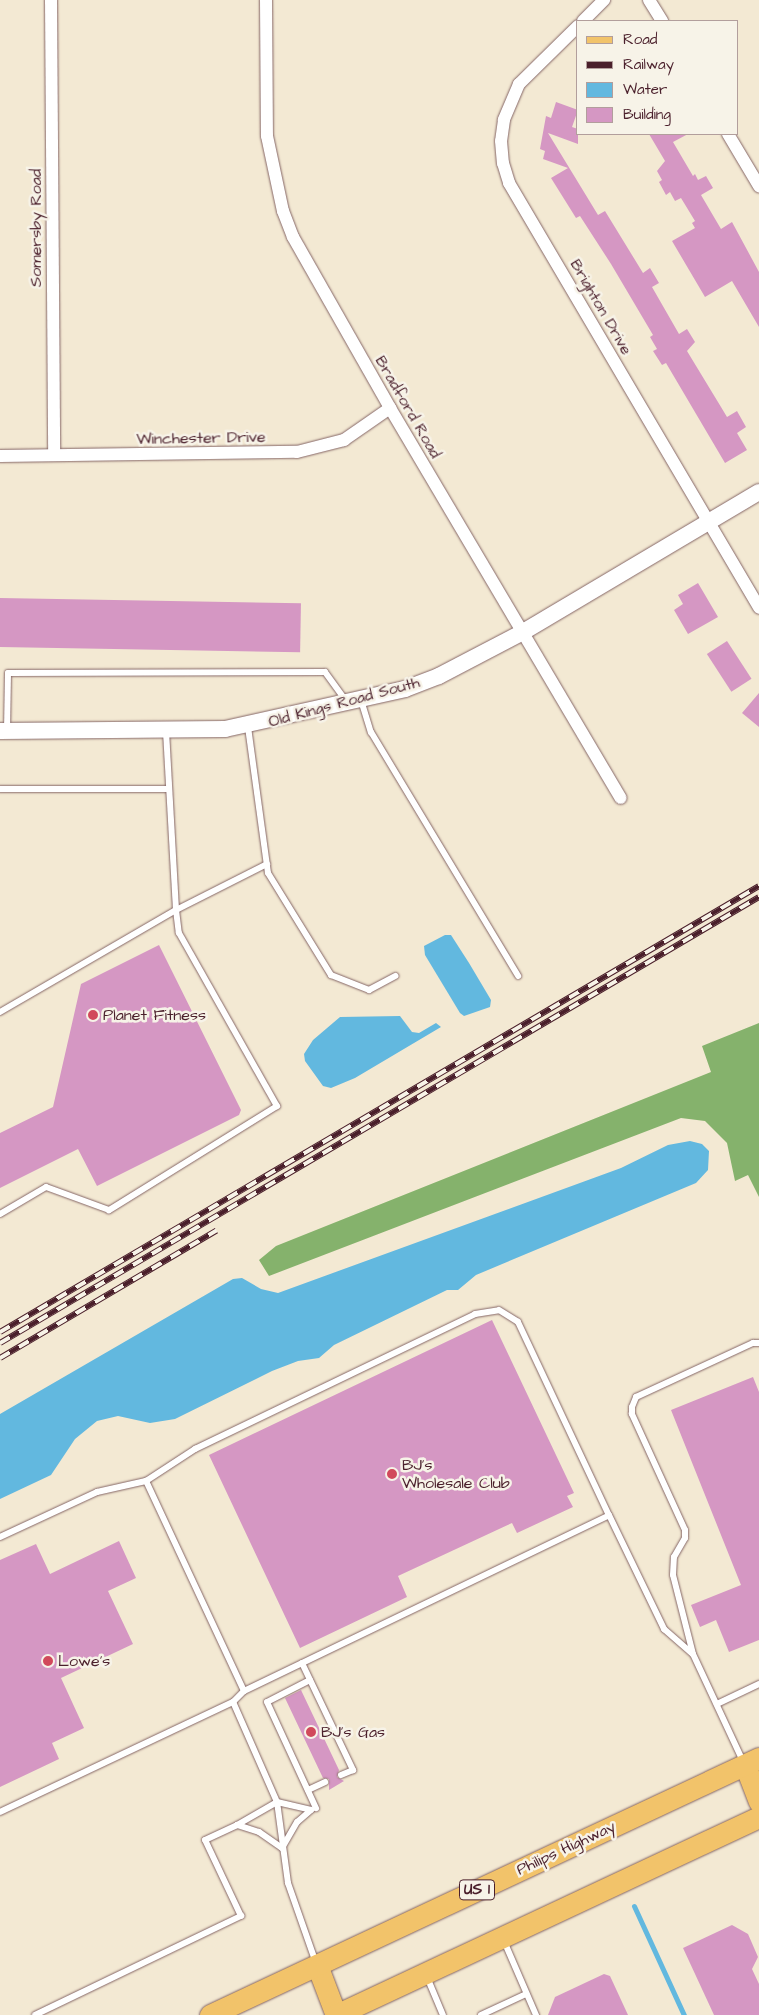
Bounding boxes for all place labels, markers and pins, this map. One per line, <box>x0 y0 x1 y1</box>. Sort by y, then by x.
place label: Planet Fitness <box>103 1005 206 1025</box>
marker: Planet Fitness <box>87 1009 99 1021</box>
place label: BJ's Wholesale Club <box>402 1455 510 1493</box>
marker: BJ's Wholesale Club <box>386 1468 398 1480</box>
place label: Lowe's <box>58 1651 110 1671</box>
marker: Lowe's <box>42 1655 54 1667</box>
place label: BJ's Gas <box>321 1722 385 1742</box>
marker: BJ's Gas <box>305 1726 317 1738</box>

